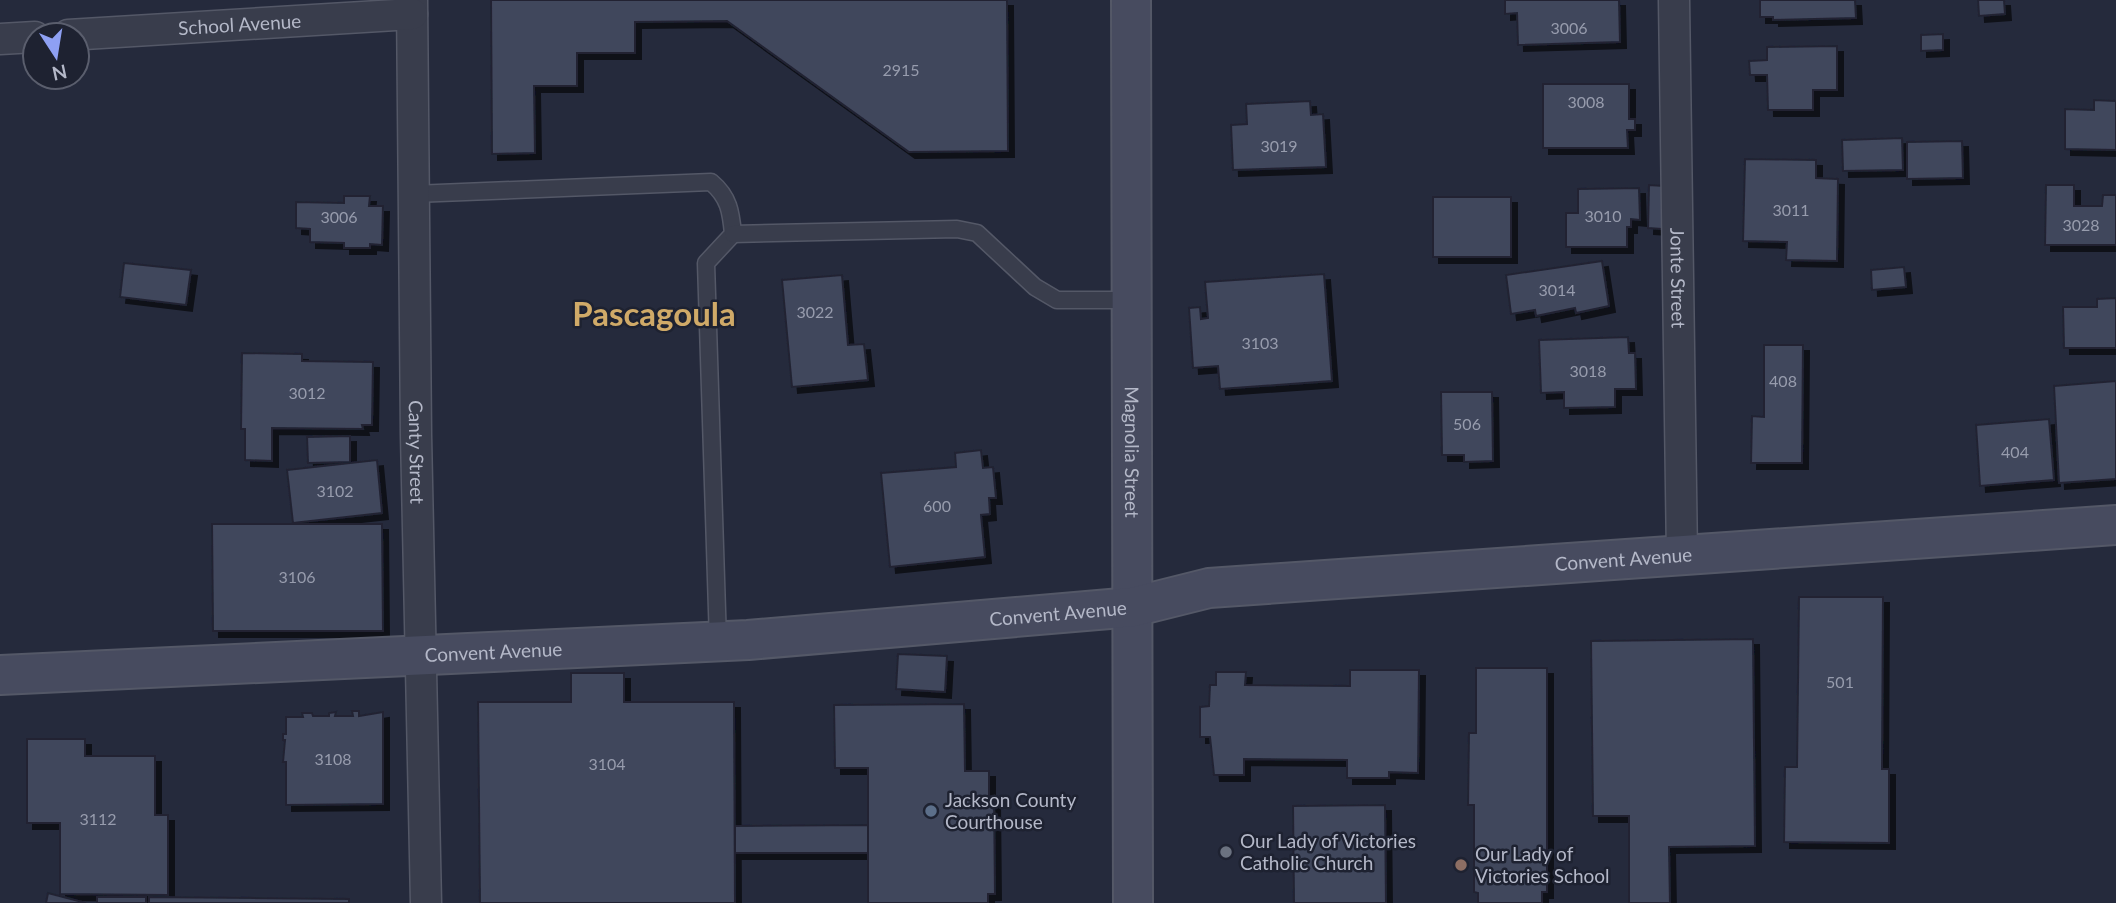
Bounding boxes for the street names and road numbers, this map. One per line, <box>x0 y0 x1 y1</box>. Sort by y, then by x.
street label: School Avenue <box>177 9 302 39</box>
street label: Jonte Street <box>1666 227 1691 329</box>
street label: Magnolia Street <box>1121 386 1144 518</box>
street label: Canty Street <box>405 400 429 504</box>
street label: Convent Avenue <box>1554 542 1693 575</box>
street label: Convent Avenue <box>988 596 1128 630</box>
street label: Convent Avenue <box>424 637 563 666</box>

